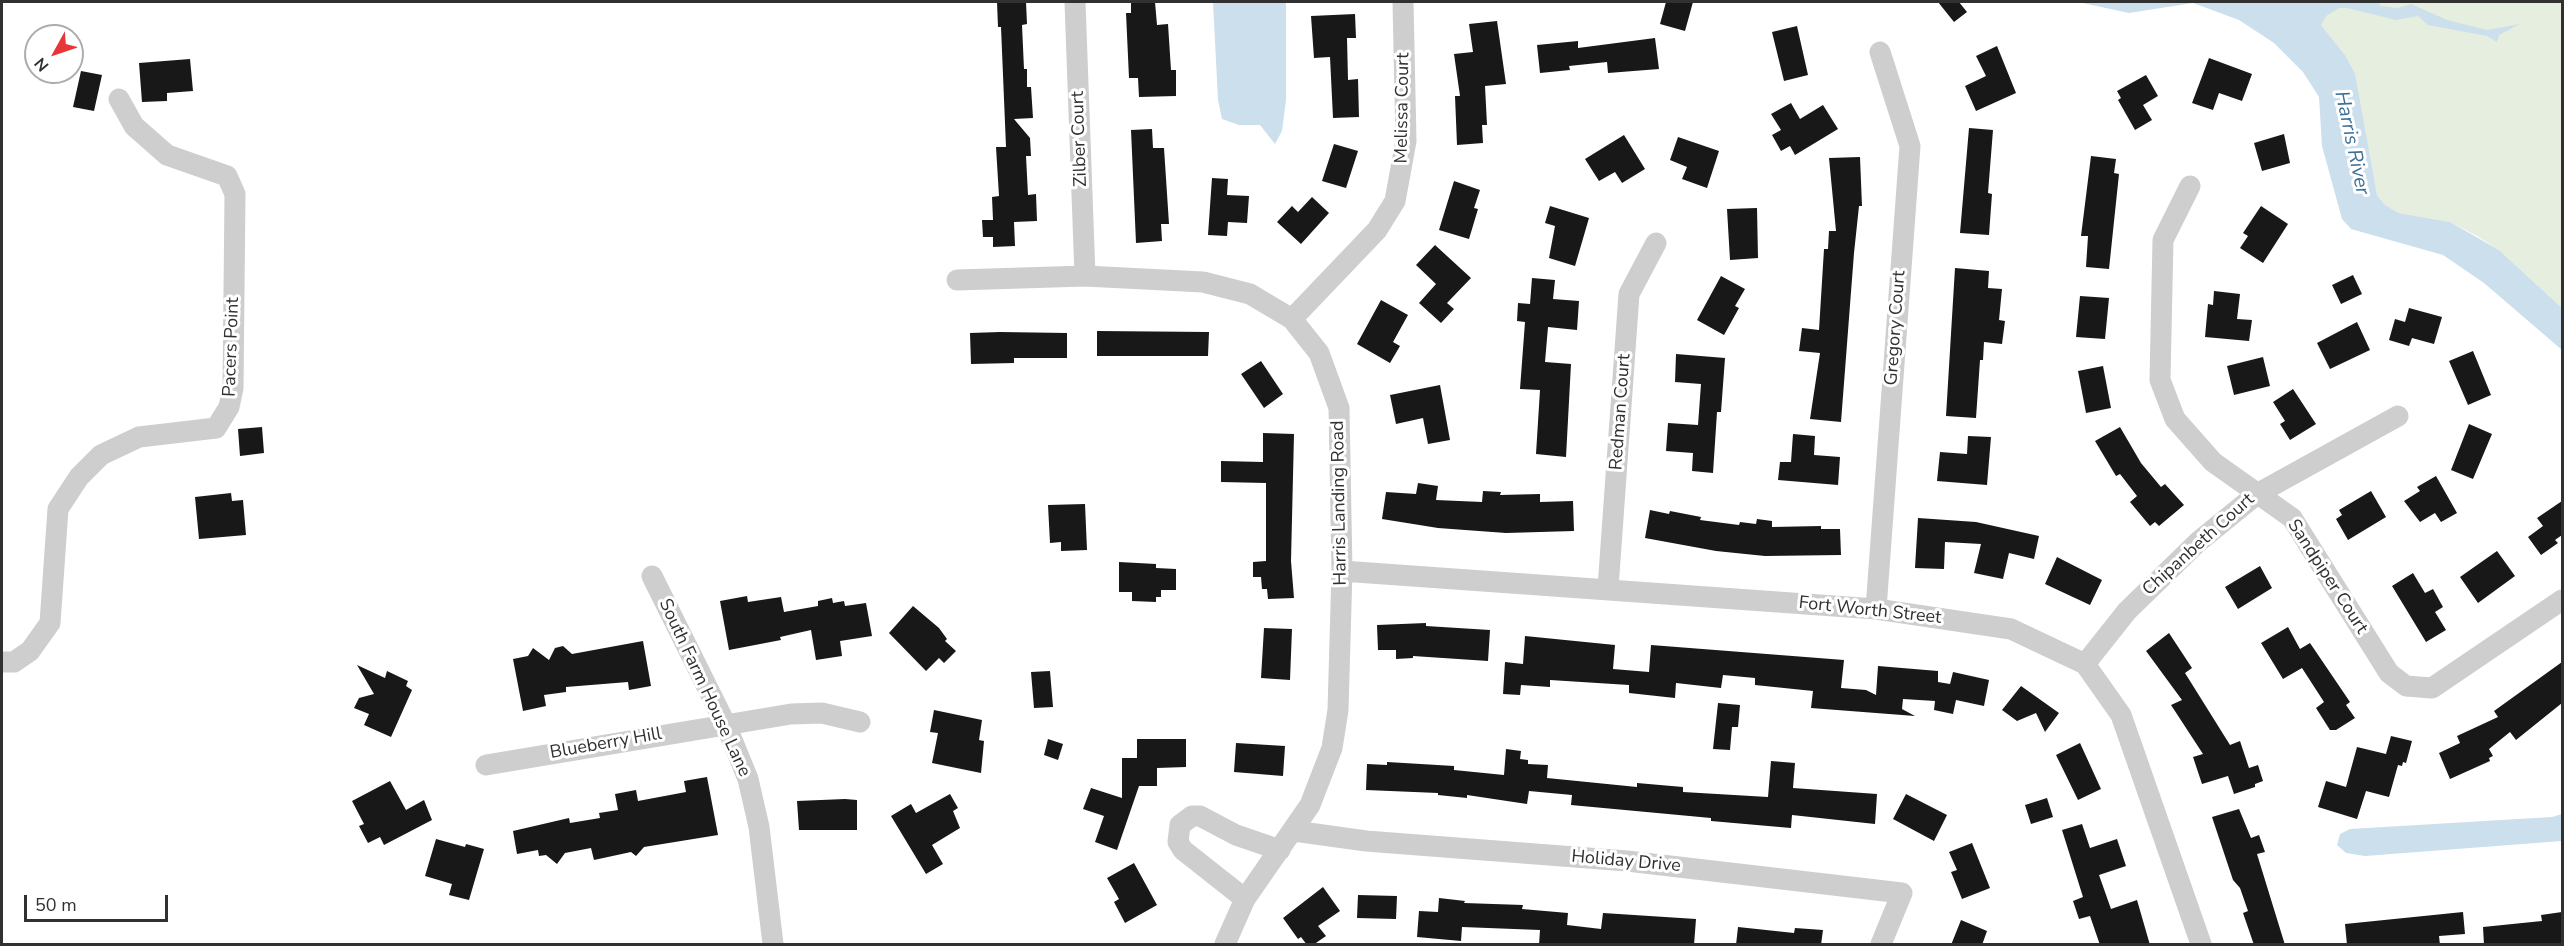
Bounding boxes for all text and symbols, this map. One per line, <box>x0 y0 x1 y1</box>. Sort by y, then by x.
north arrow <box>24 24 84 84</box>
street label: Melissa Court <box>1391 52 1415 164</box>
text: N <box>29 53 54 76</box>
water label: Harris River <box>2328 89 2374 197</box>
street label: Zilber Court <box>1068 91 1092 187</box>
street label: Gregory Court <box>1881 270 1911 386</box>
street label: Pacers Point <box>219 297 245 397</box>
street label: Redman Court <box>1606 353 1636 471</box>
street label: Harris Landing Road <box>1328 420 1352 586</box>
street label: Chipanbeth Court <box>2139 489 2259 601</box>
street label: Sandpiper Court <box>2282 516 2372 638</box>
street label: Fort Worth Street <box>1798 593 1942 629</box>
street label: South Farm House Lane <box>653 596 755 780</box>
street label: Blueberry Hill <box>548 724 664 764</box>
street label: Holiday Drive <box>1570 846 1682 878</box>
scale bar <box>27 883 171 921</box>
text: 50 m <box>35 893 77 917</box>

